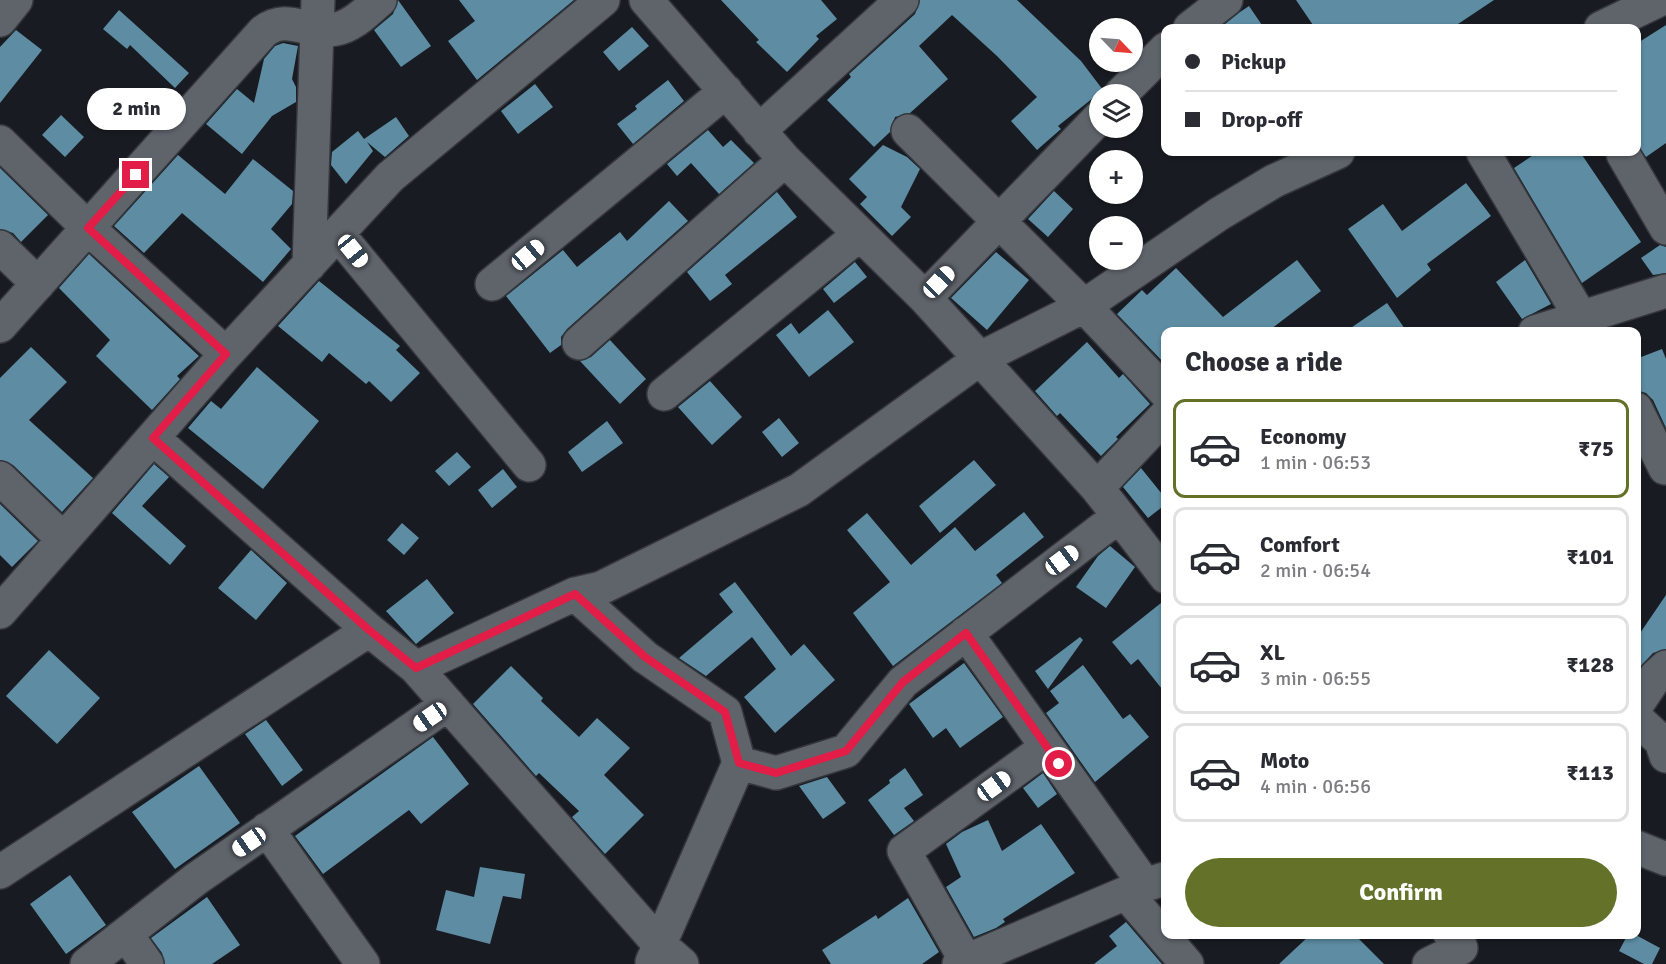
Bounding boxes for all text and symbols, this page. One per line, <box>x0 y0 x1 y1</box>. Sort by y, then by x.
north arrow <box>1089 18 1143 72</box>
map controls <box>1089 18 1143 270</box>
text: Pickup <box>1221 48 1286 75</box>
button: layers <box>1089 84 1143 138</box>
callout: 2 min <box>86 88 186 130</box>
text: 2 min <box>112 96 161 121</box>
text: Drop-off <box>1221 106 1302 133</box>
button: + <box>1089 150 1143 204</box>
route end <box>122 161 149 188</box>
button: − <box>1089 216 1143 270</box>
car <box>335 231 371 271</box>
car <box>508 237 548 273</box>
car <box>920 263 958 301</box>
text: Choose a ride <box>1185 346 1343 379</box>
icon: car <box>1188 422 1242 476</box>
text: Economy <box>1260 423 1346 450</box>
text: ₹75 <box>1578 435 1614 462</box>
text: 1 min · 06:53 <box>1260 450 1371 475</box>
icon: car <box>1188 530 1242 584</box>
text: Comfort <box>1260 531 1340 558</box>
car <box>1042 542 1082 578</box>
text: ₹101 <box>1566 543 1614 570</box>
text: 2 min · 06:54 <box>1260 558 1371 583</box>
icon: car <box>1188 638 1242 692</box>
text: XL <box>1260 639 1285 666</box>
text: ₹128 <box>1566 651 1614 678</box>
text: 3 min · 06:55 <box>1260 666 1371 691</box>
car <box>410 699 450 735</box>
icon: car <box>1188 746 1242 800</box>
text: Moto <box>1260 747 1309 774</box>
route start <box>1045 750 1072 777</box>
text: ₹113 <box>1566 759 1614 786</box>
car <box>974 768 1014 804</box>
text: 4 min · 06:56 <box>1260 774 1371 799</box>
car <box>229 824 269 860</box>
button: Confirm <box>1185 858 1617 927</box>

